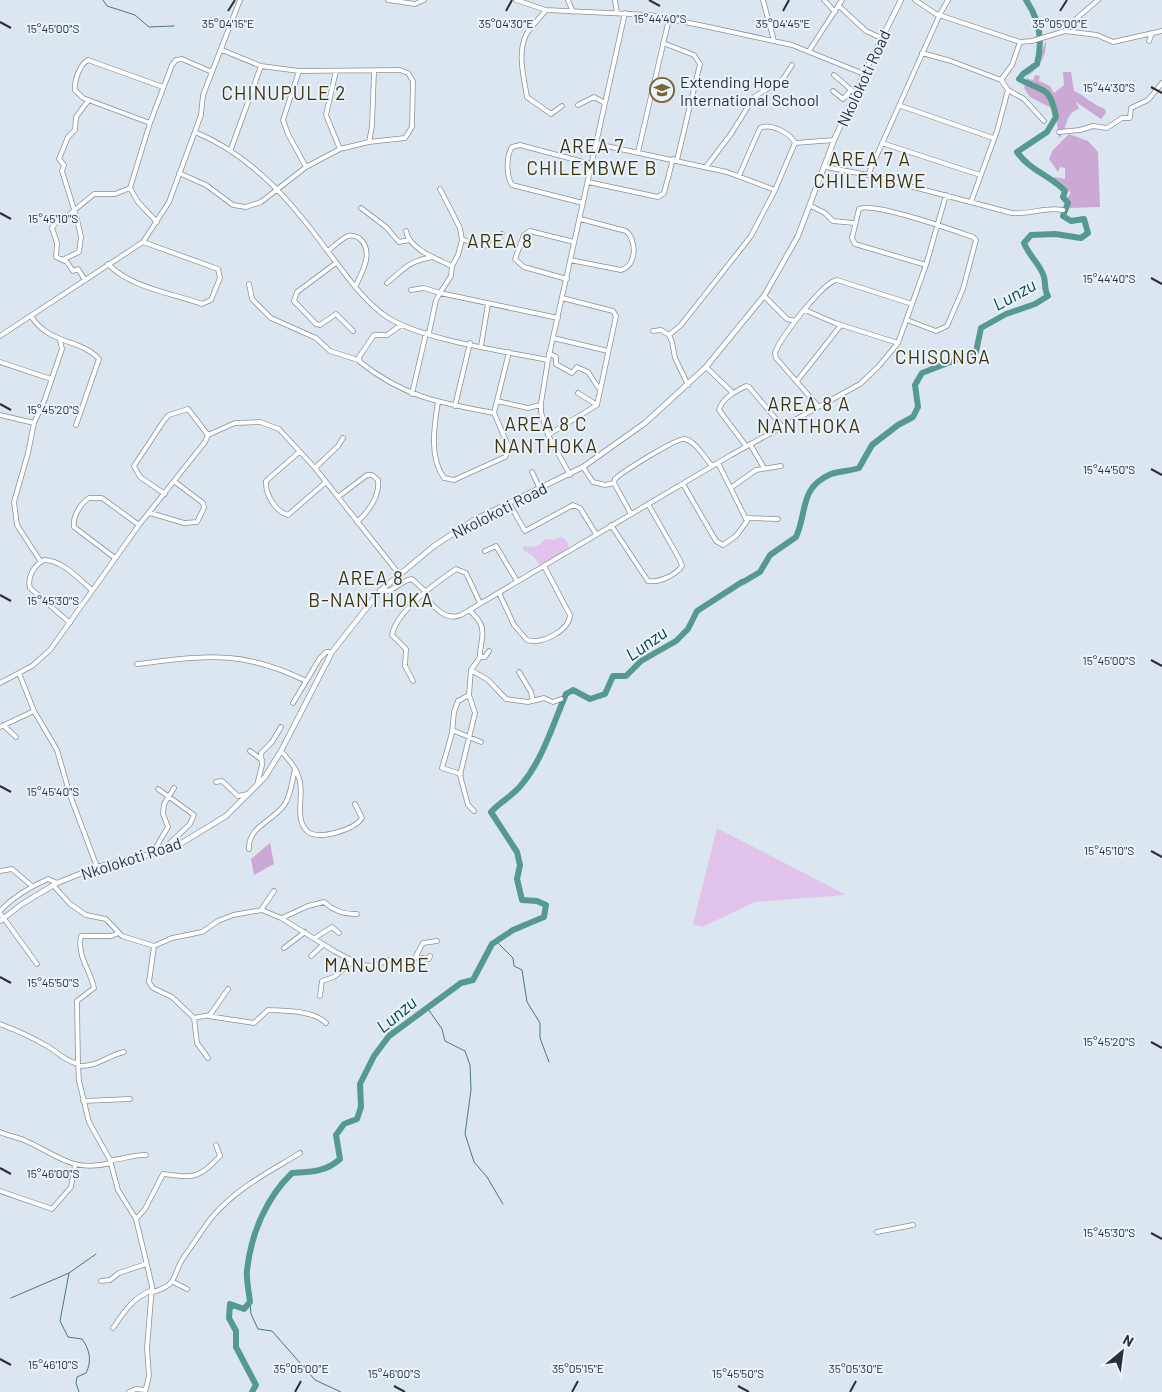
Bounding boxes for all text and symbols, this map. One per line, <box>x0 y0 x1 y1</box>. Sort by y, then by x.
text: 15°44'40"S <box>633 11 687 25</box>
text: 35°04'15"E <box>202 16 254 30</box>
text: 35°04'30"E <box>478 16 534 30</box>
text: 35°04'45"E <box>756 16 810 30</box>
text: 35°05'00"E <box>1032 16 1088 30</box>
text: 15°45'00"S <box>26 21 80 35</box>
street label: Nkolokoti Road <box>832 27 894 129</box>
place label: Extending Hope International School <box>680 72 819 109</box>
school or university icon: Extending Hope International School <box>649 77 675 103</box>
text: 15°44'30"S <box>1083 80 1135 94</box>
district label: CHINUPULE 2 <box>222 81 346 104</box>
district label: AREA 7 CHILEMBWE B <box>527 134 657 179</box>
district label: AREA 7 A CHILEMBWE <box>813 147 927 192</box>
text: 15°45'10"S <box>28 211 78 225</box>
district label: AREA 8 <box>467 229 533 252</box>
text: 15°44'40"S <box>1082 271 1136 285</box>
water label: Lunzu <box>989 273 1039 315</box>
district label: CHISONGA <box>895 345 991 368</box>
district label: AREA 8 A NANTHOKA <box>757 392 861 437</box>
text: 15°45'20"S <box>27 402 79 416</box>
district label: AREA 8 C NANTHOKA <box>494 412 598 457</box>
text: 15°44'50"S <box>1083 462 1135 476</box>
street label: Nkolokoti Road <box>448 478 550 542</box>
district label: AREA 8 B-NANTHOKA <box>308 566 434 611</box>
text: 15°45'30"S <box>27 593 79 607</box>
water label: Lunzu <box>621 621 671 665</box>
text: 15°45'00"S <box>1082 653 1136 667</box>
text: 15°45'40"S <box>27 784 79 798</box>
street label: Nkolokoti Road <box>78 833 184 883</box>
text: 15°45'10"S <box>1084 843 1134 857</box>
district label: MANJOMBE <box>324 953 430 976</box>
text: 15°45'50"S <box>27 975 79 989</box>
water label: Lunzu <box>371 991 421 1037</box>
text: 15°45'20"S <box>1083 1034 1135 1048</box>
text: 15°46'00"S <box>26 1166 80 1180</box>
text: 15°45'30"S <box>1083 1225 1135 1239</box>
north arrow <box>1097 1327 1147 1377</box>
text: N <box>1120 1331 1137 1350</box>
text: 15°46'10"S <box>28 1357 78 1371</box>
text: 35°05'00"E <box>273 1361 329 1375</box>
text: 35°05'15"E <box>552 1361 604 1375</box>
text: 35°05'30"E <box>829 1361 883 1375</box>
text: 15°46'00"S <box>367 1366 421 1380</box>
text: 15°45'50"S <box>712 1366 764 1380</box>

